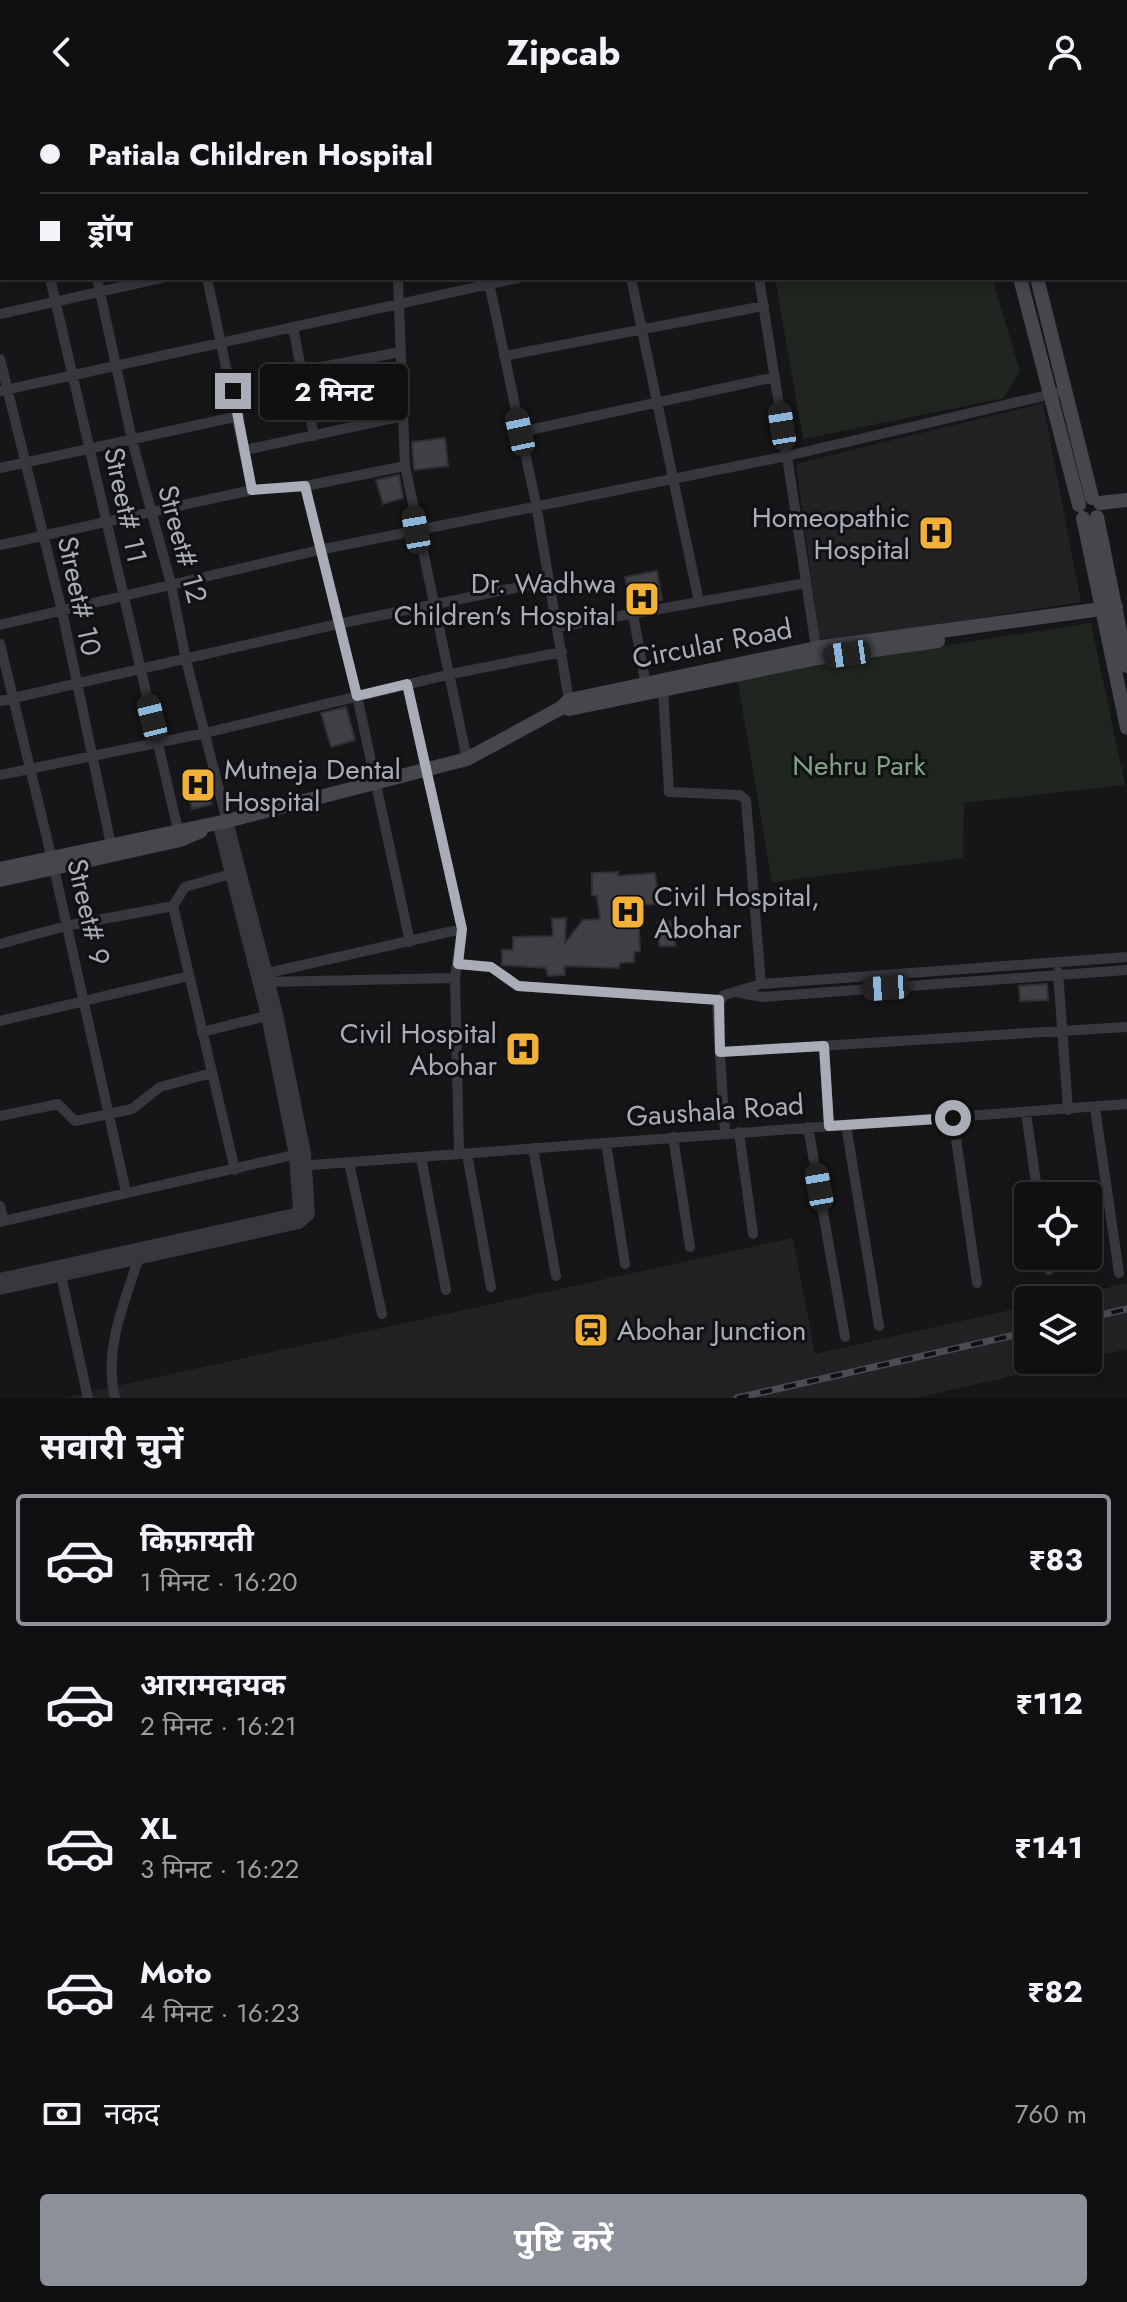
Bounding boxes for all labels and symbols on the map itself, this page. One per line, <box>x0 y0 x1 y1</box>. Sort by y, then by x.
callout: 2 मिनट <box>261 363 409 419</box>
route end <box>215 373 251 409</box>
car <box>766 400 798 452</box>
car <box>503 406 537 458</box>
street label: Street# 11 <box>93 443 158 567</box>
street label: Street# 12 <box>147 481 218 608</box>
place label: Homeopathic Hospital <box>752 497 910 570</box>
car <box>400 504 432 556</box>
hospital icon: Homeopathic Hospital <box>917 514 955 552</box>
street label: Street# 10 <box>47 532 112 660</box>
place label: Dr. Wadhwa Children's Hospital <box>394 563 616 636</box>
hospital icon: Dr. Wadhwa Children's Hospital <box>623 580 661 618</box>
street label: Circular Road <box>629 608 796 679</box>
car <box>822 639 872 669</box>
car <box>135 692 169 744</box>
park label: Nehru Park <box>792 745 926 786</box>
place label: Mutneja Dental Hospital <box>224 749 401 822</box>
hospital icon: Mutneja Dental Hospital <box>179 766 217 804</box>
street label: Street# 9 <box>56 855 121 969</box>
place label: Civil Hospital, Abohar <box>654 876 820 949</box>
hospital icon: Civil Hospital, Abohar <box>609 893 647 931</box>
car <box>861 974 911 1002</box>
place label: Civil Hospital Abohar <box>340 1013 497 1086</box>
hospital icon: Civil Hospital Abohar <box>504 1030 542 1068</box>
street label: Gaushala Road <box>625 1084 805 1137</box>
route start <box>935 1100 971 1136</box>
car <box>803 1161 835 1213</box>
place label: Abohar Junction <box>617 1310 806 1351</box>
station icon: Abohar Junction <box>572 1311 610 1349</box>

